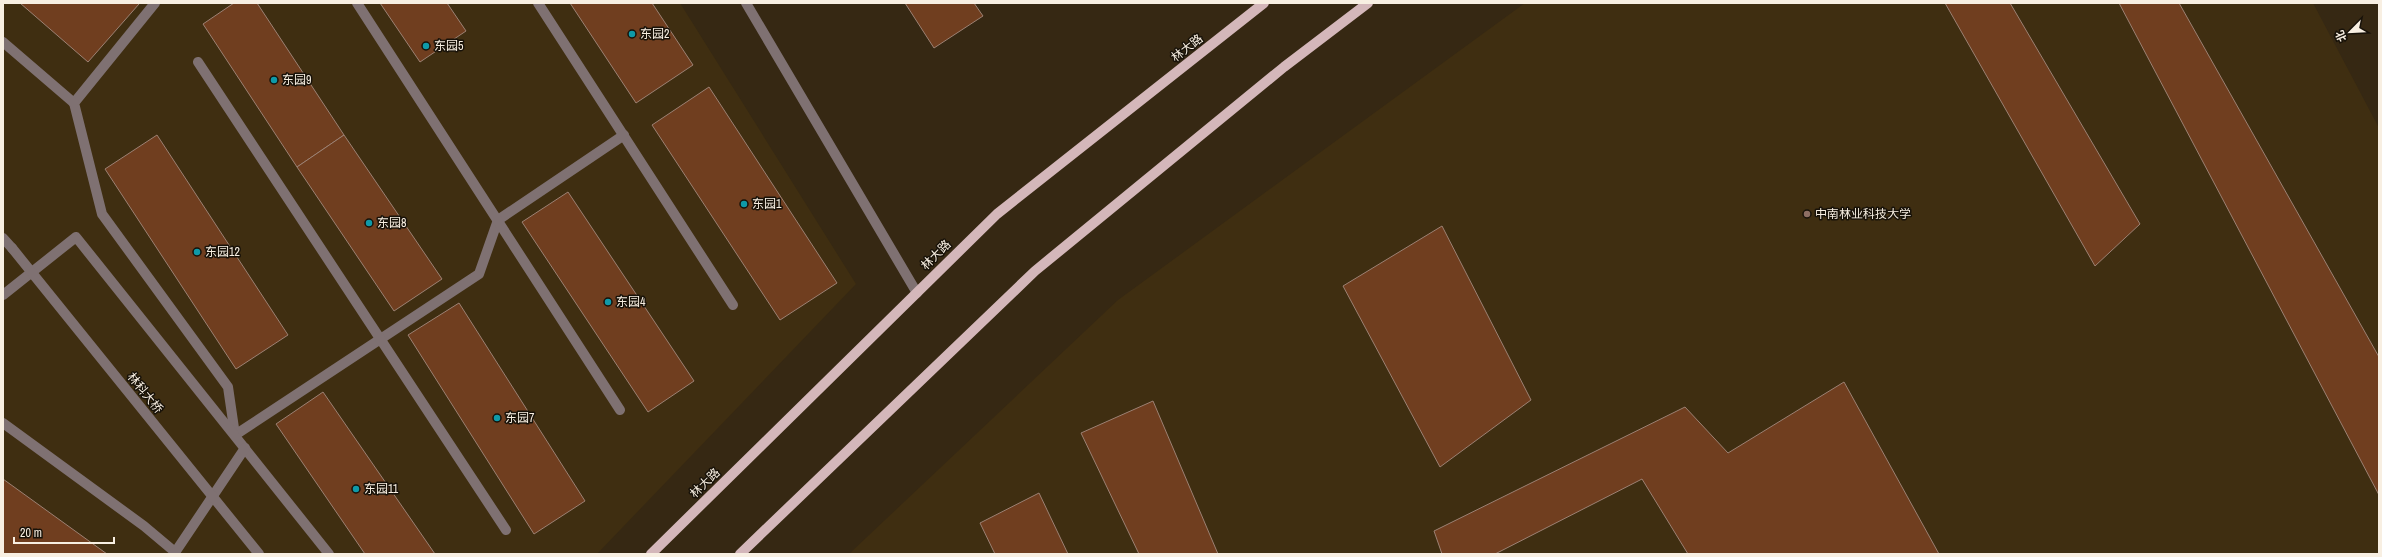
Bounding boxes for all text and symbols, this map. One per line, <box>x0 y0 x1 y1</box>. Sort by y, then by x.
north arrow <box>2330 12 2370 52</box>
place label: 东园2 <box>640 26 669 42</box>
text: 北 <box>2332 28 2349 44</box>
marker: 东园2 <box>627 29 637 39</box>
street label: 林大路 <box>1168 31 1206 65</box>
place label: 东园5 <box>434 38 464 54</box>
marker: 东园5 <box>421 41 431 51</box>
place label: 东园9 <box>282 72 311 88</box>
marker: 东园9 <box>269 75 279 85</box>
place label: 东园1 <box>752 196 782 212</box>
marker: 东园1 <box>739 199 749 209</box>
place label: 中南林业科技大学 <box>1815 206 1911 222</box>
marker: 中南林业科技大学 <box>1802 209 1812 219</box>
place label: 东园8 <box>377 215 406 231</box>
marker: 东园8 <box>364 218 374 228</box>
street label: 林大路 <box>918 237 954 273</box>
place label: 东园12 <box>205 244 240 260</box>
marker: 东园12 <box>192 247 202 257</box>
place label: 东园4 <box>616 294 646 310</box>
marker: 东园4 <box>603 297 613 307</box>
street label: 林科大桥 <box>124 369 166 417</box>
place label: 东园7 <box>505 410 535 426</box>
marker: 东园7 <box>492 413 502 423</box>
street label: 林大路 <box>686 465 724 501</box>
place label: 东园11 <box>364 481 399 497</box>
marker: 东园11 <box>351 484 361 494</box>
scale bar <box>14 519 114 545</box>
text: 20 m <box>20 525 42 541</box>

